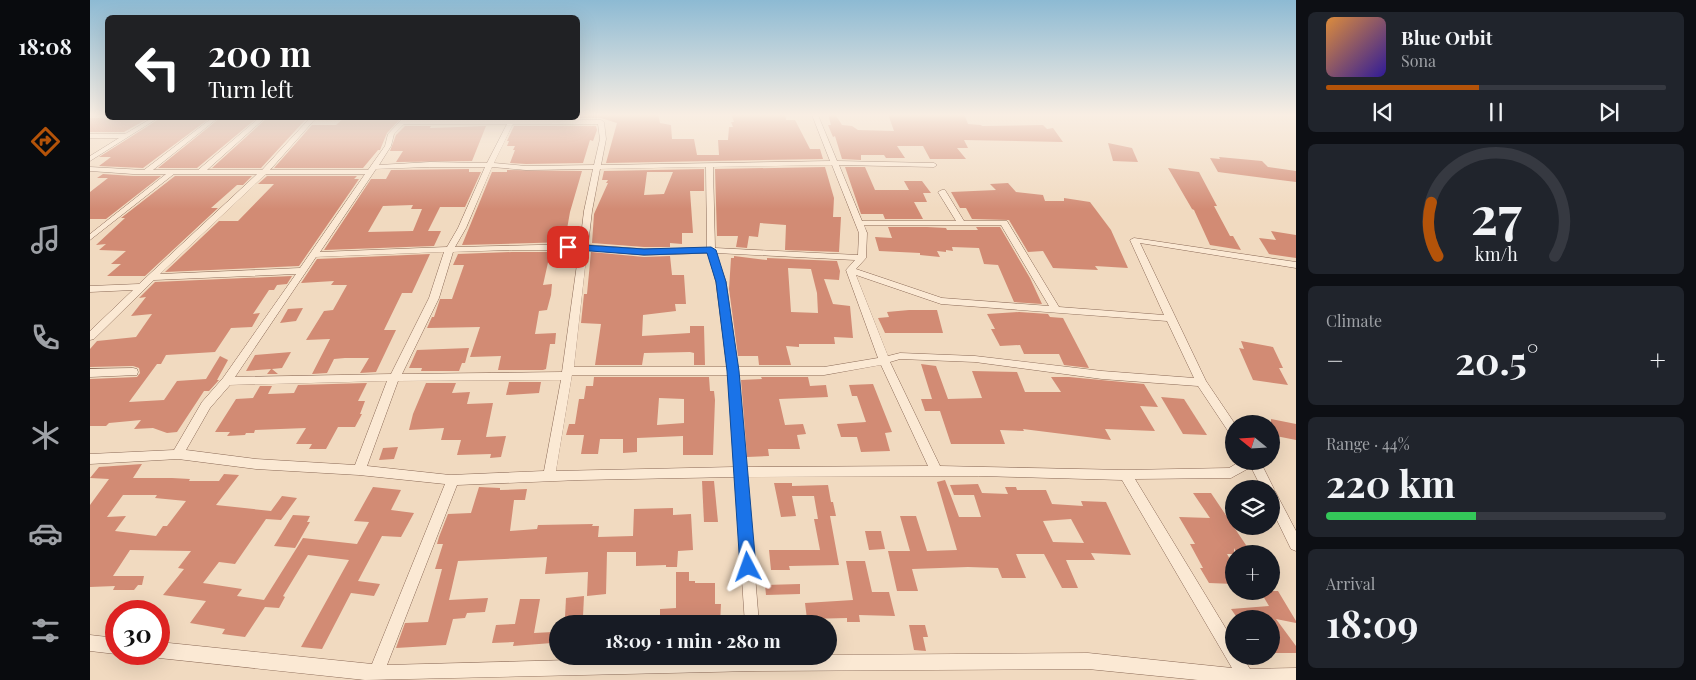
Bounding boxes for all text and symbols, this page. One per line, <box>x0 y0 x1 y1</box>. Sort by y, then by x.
text: Blue Orbit <box>1401 24 1492 50</box>
text: 200 m <box>208 29 311 76</box>
text: 18:08 <box>18 31 72 61</box>
icon: left <box>125 35 190 100</box>
text: Sona <box>1401 50 1436 71</box>
text: Turn left <box>208 74 293 104</box>
icon: previous <box>1369 98 1397 126</box>
icon: pause <box>1482 98 1510 126</box>
icon: next <box>1595 98 1623 126</box>
icon: directions <box>28 124 63 159</box>
text: 27 <box>1471 179 1522 248</box>
icon: music <box>28 222 63 257</box>
pin <box>547 226 589 268</box>
icon: arrive <box>554 233 582 261</box>
text: km/h <box>1475 242 1518 265</box>
text: Climate <box>1326 310 1382 331</box>
icon: phone <box>28 320 63 355</box>
text: 20.5° <box>1455 334 1538 385</box>
text: − <box>1326 341 1344 378</box>
text: + <box>1650 341 1666 378</box>
north arrow <box>1225 415 1280 470</box>
map controls <box>1225 415 1280 665</box>
icon: climate <box>28 418 63 453</box>
text: Range · 44% <box>1326 433 1410 454</box>
text: 220 km <box>1326 457 1455 508</box>
button: layers <box>1225 480 1280 535</box>
icon: car <box>28 516 63 551</box>
position arrow <box>721 540 773 592</box>
button: + <box>1225 545 1280 600</box>
text: Arrival <box>1326 573 1375 594</box>
text: 18:09 <box>1326 597 1418 648</box>
speed limit sign: 30 <box>105 600 170 665</box>
button: − <box>1225 610 1280 665</box>
icon: filters <box>28 613 63 648</box>
text: 18:09 · 1 min · 280 m <box>605 627 781 653</box>

